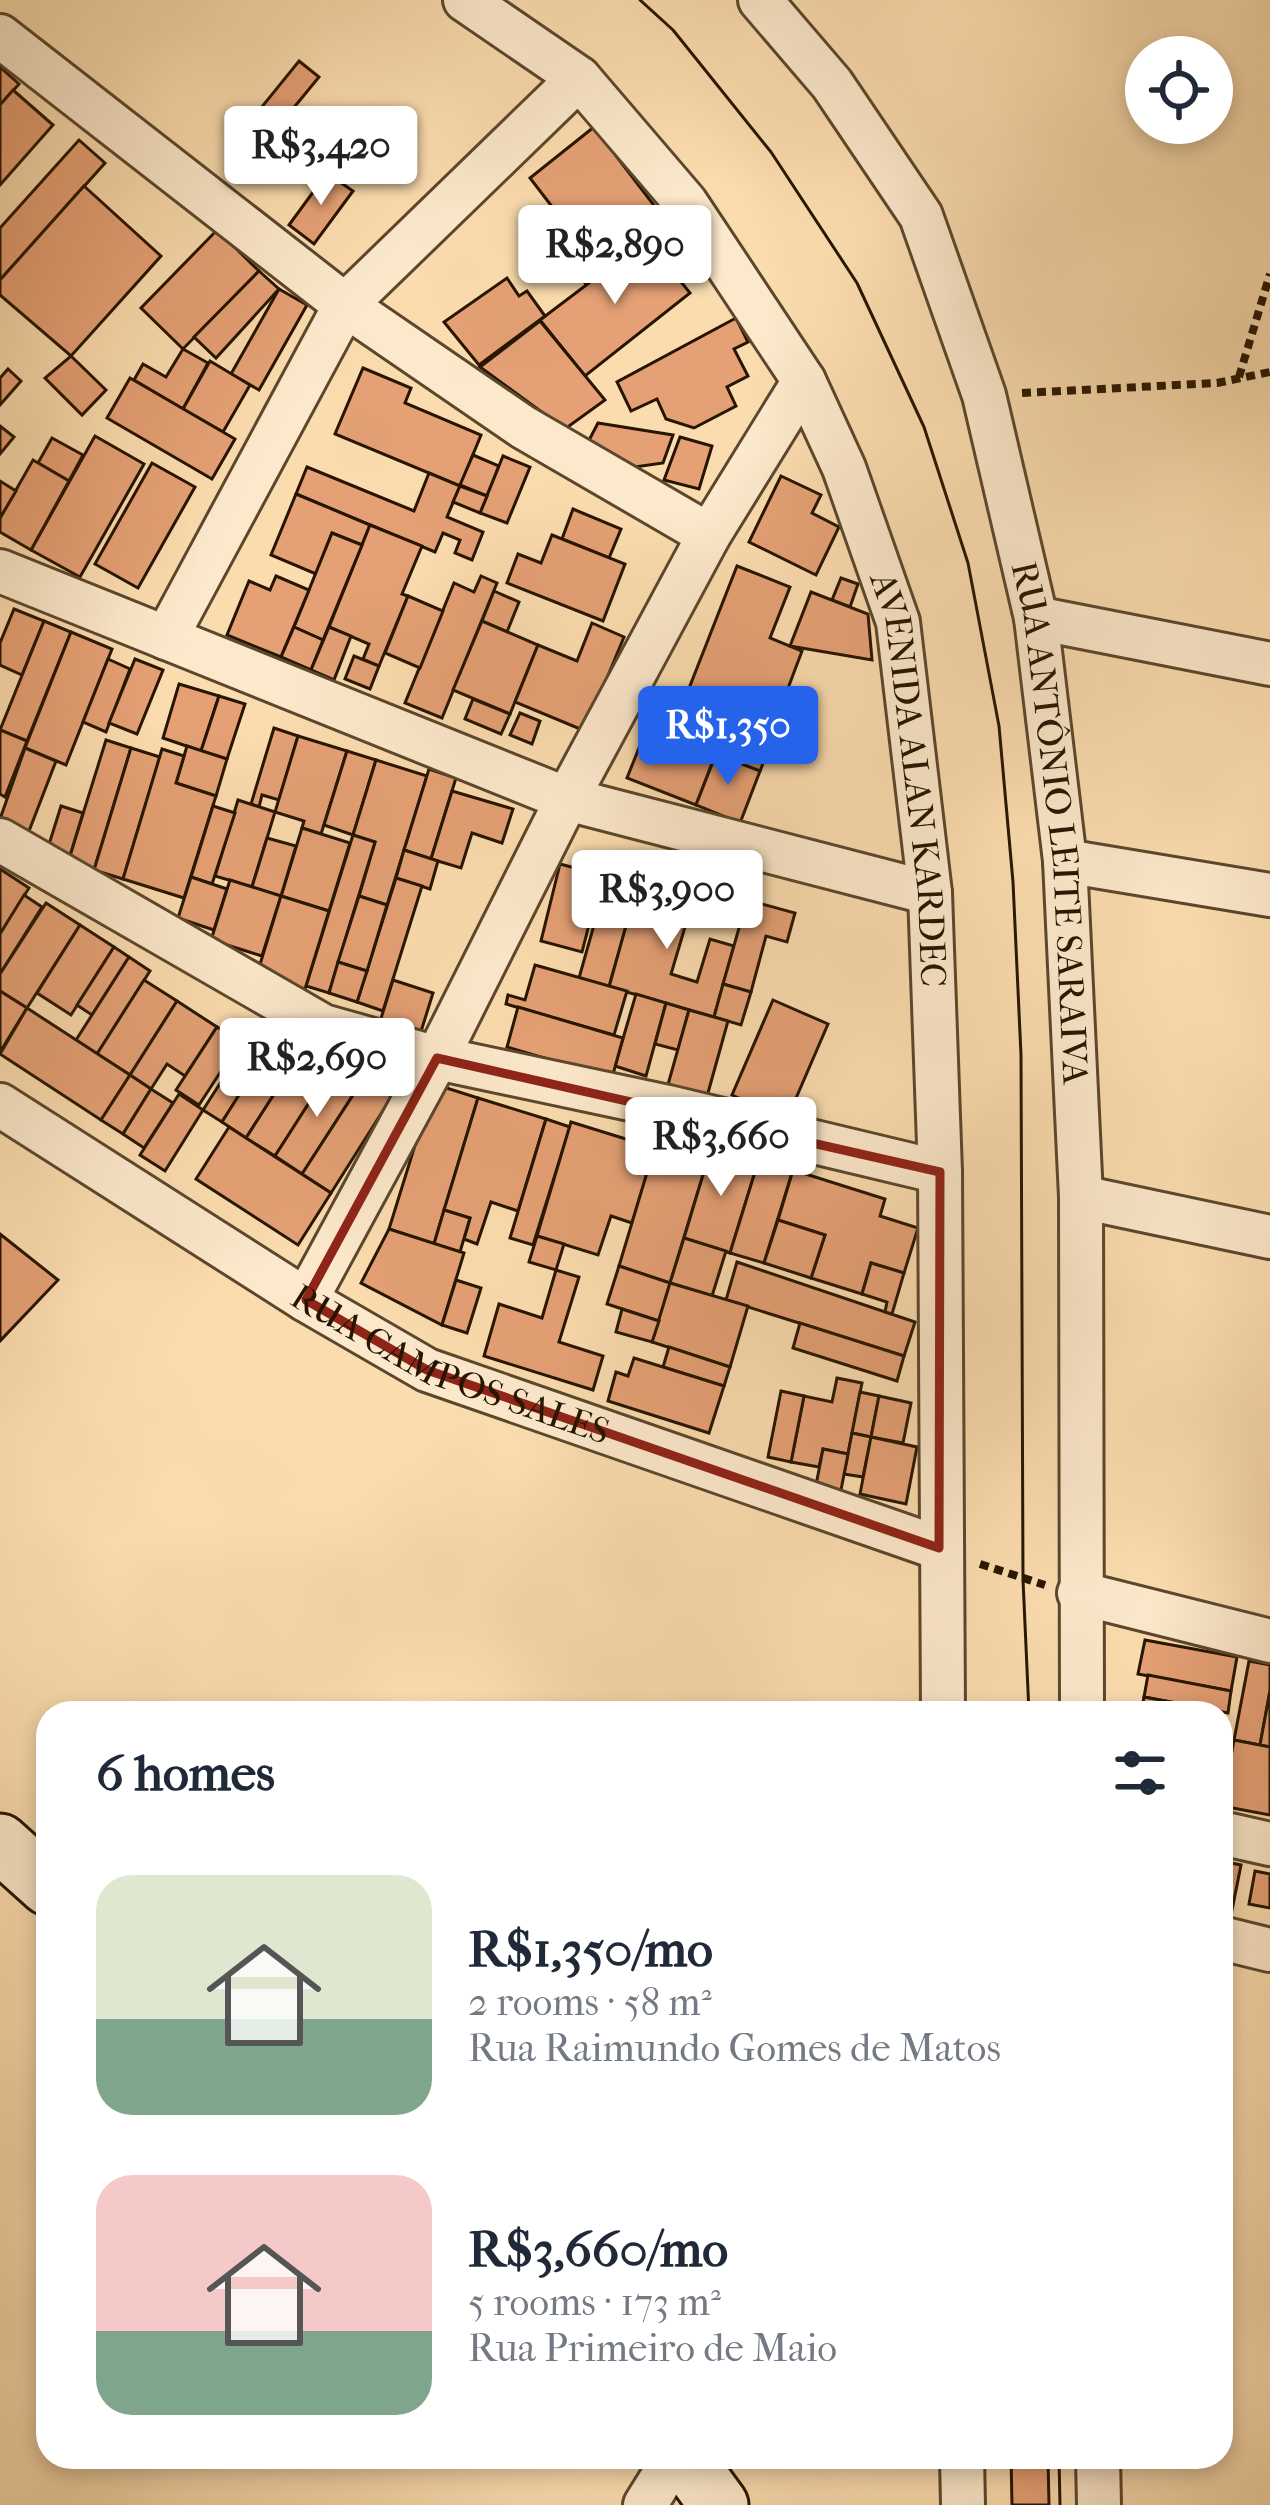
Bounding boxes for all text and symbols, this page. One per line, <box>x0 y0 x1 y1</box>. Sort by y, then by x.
map controls <box>1125 36 1233 144</box>
button: locate <box>1125 36 1233 144</box>
pin: R$3,420 <box>210 106 432 208</box>
text: R$3,420 <box>251 122 391 168</box>
pin: R$2,890 <box>504 205 726 307</box>
text: R$2,890 <box>545 221 685 267</box>
street label: RUA ANTÔNIO LEITE SARAIVA <box>1002 557 1097 1086</box>
street label: AVENIDA ALAN KARDEC <box>860 565 954 988</box>
pin: R$1,350 <box>617 686 839 788</box>
text: R$1,350 <box>665 702 791 748</box>
pin: R$3,900 <box>556 850 778 952</box>
text: R$3,900 <box>599 866 735 912</box>
pin: R$2,690 <box>206 1018 428 1120</box>
text: R$2,690 <box>247 1034 387 1080</box>
pin: R$3,660 <box>610 1097 832 1199</box>
text: R$3,660 <box>652 1113 790 1159</box>
street label: RUA CAMPOS SALES <box>283 1275 615 1453</box>
icon: filters <box>1107 1740 1173 1806</box>
text: 6 homes <box>96 1743 275 1803</box>
text: R$1,350/mo <box>468 1919 713 1979</box>
icon: home <box>192 1923 336 2067</box>
text: 2 rooms · 58 m² <box>468 1979 712 2025</box>
text: Rua Raimundo Gomes de Matos <box>468 2025 1001 2071</box>
text: R$3,660/mo <box>468 2219 728 2279</box>
icon: home <box>192 2223 336 2367</box>
text: 5 rooms · 173 m² <box>468 2279 721 2325</box>
text: Rua Primeiro de Maio <box>468 2325 837 2371</box>

